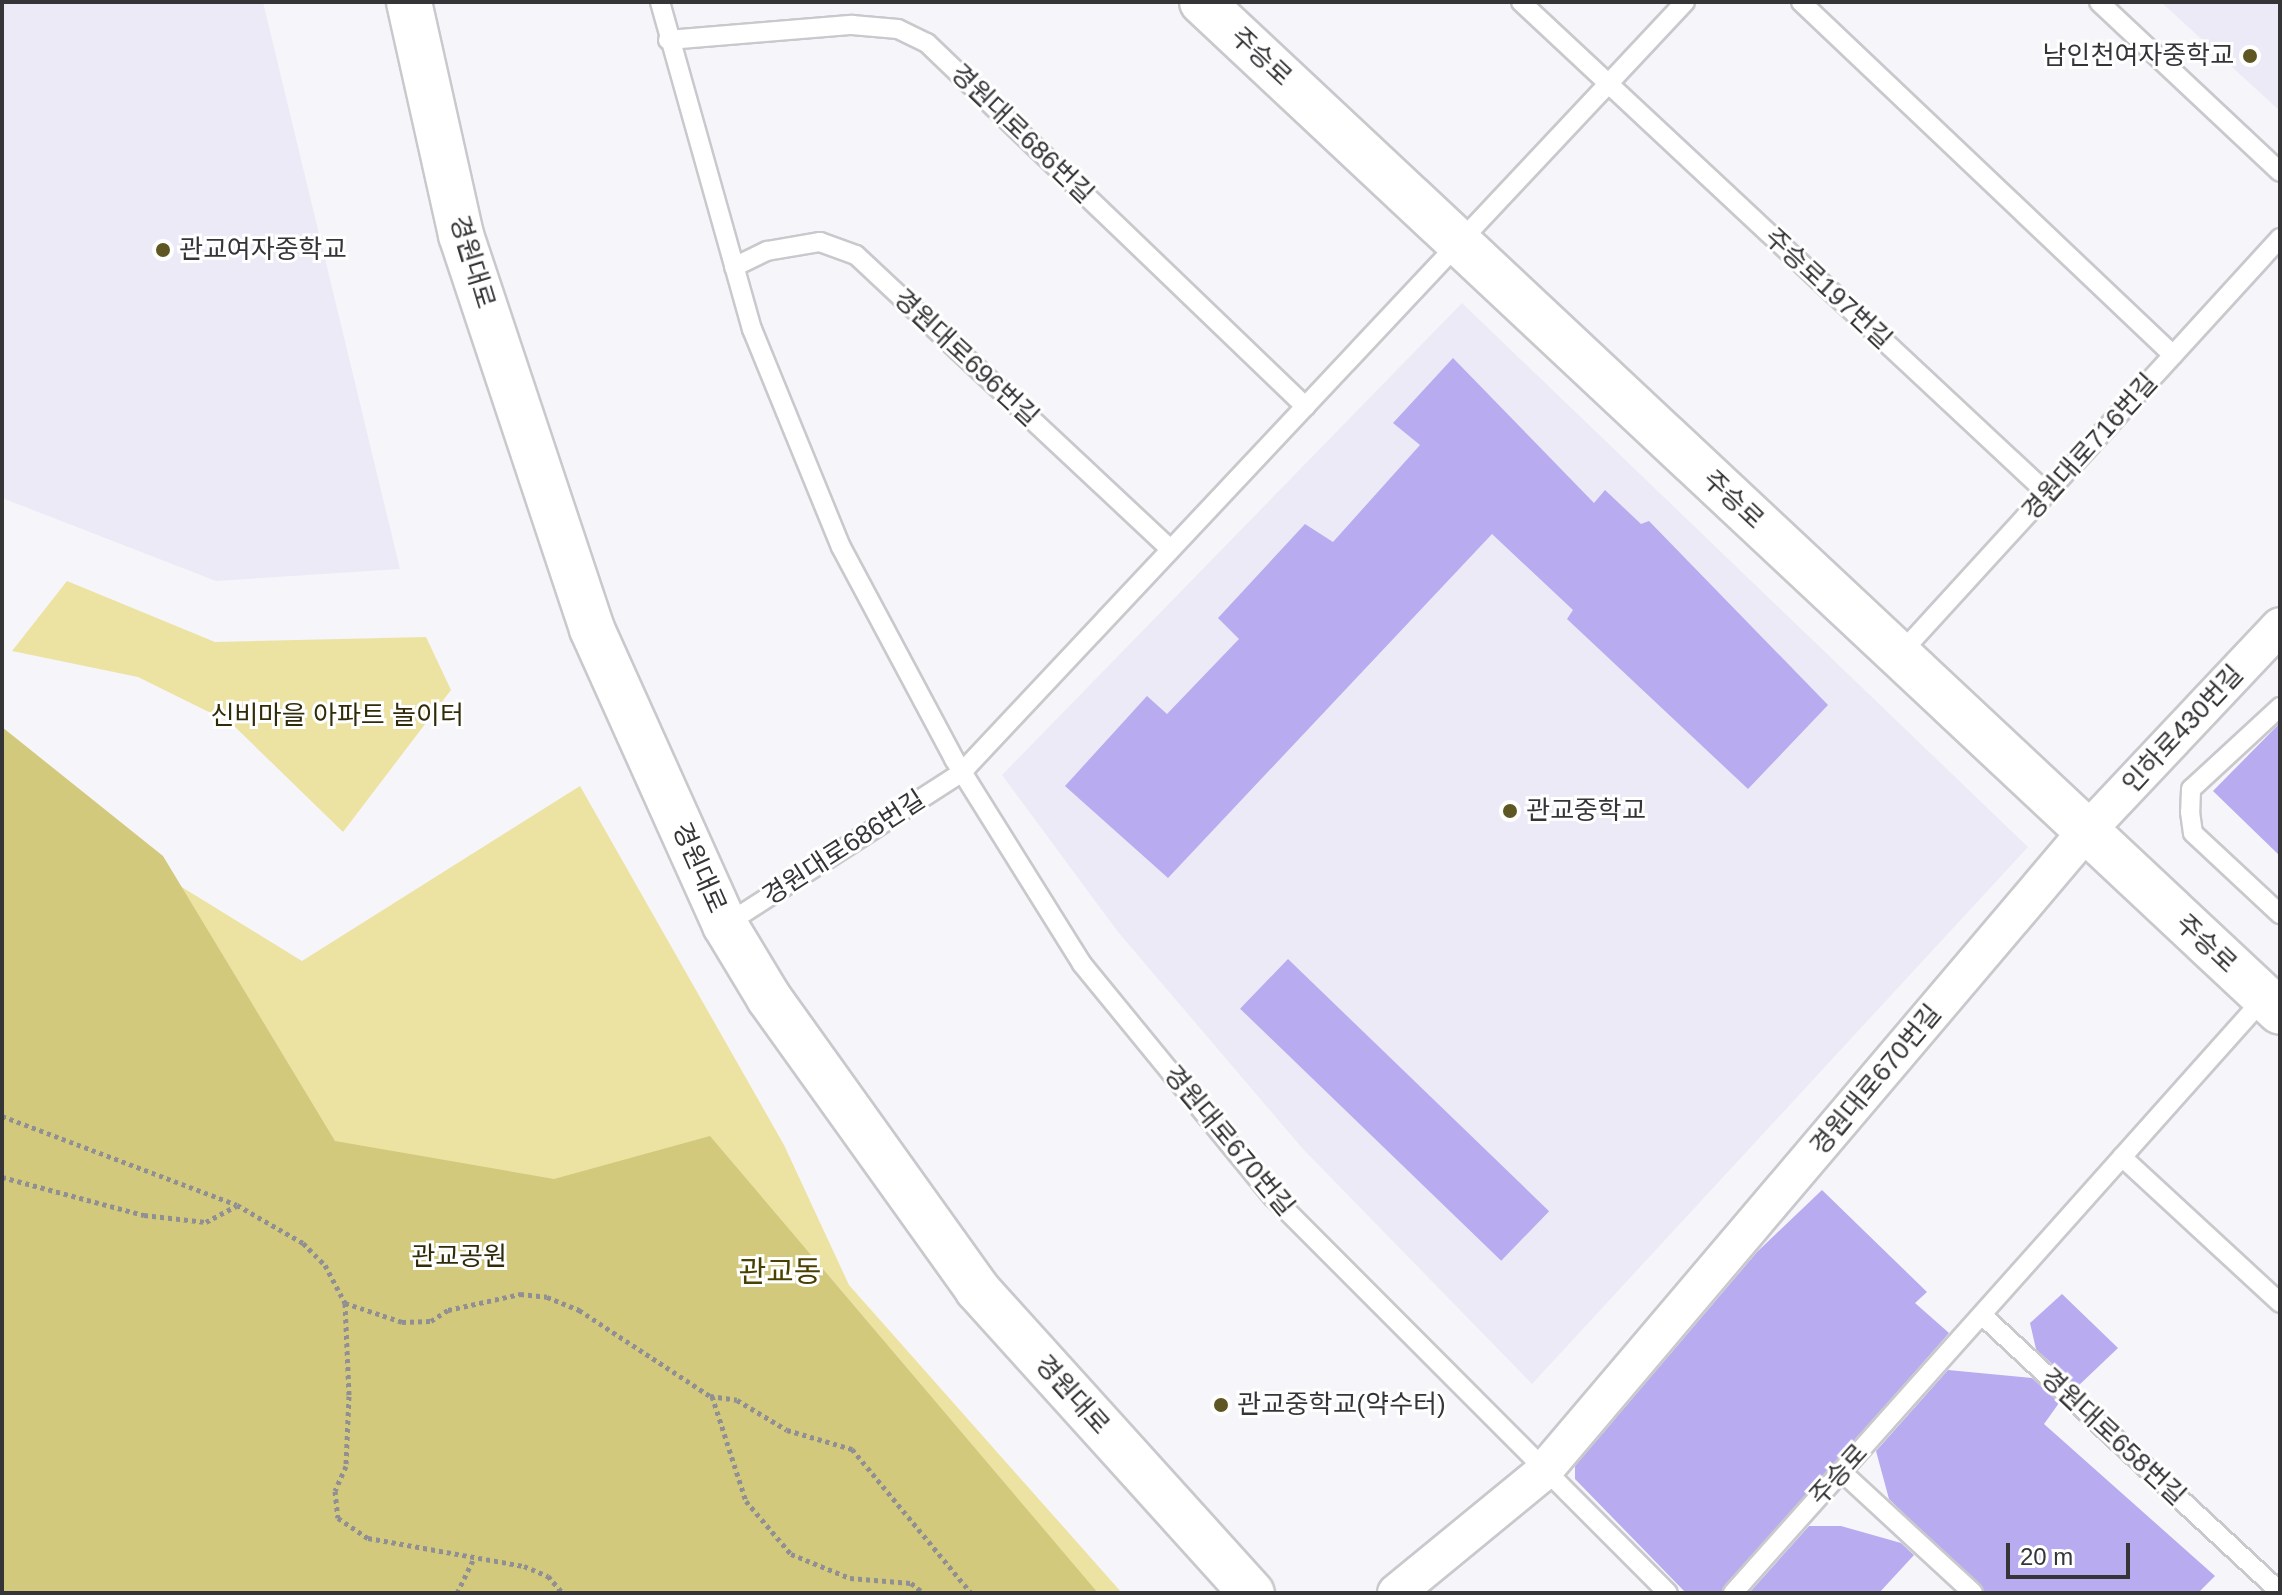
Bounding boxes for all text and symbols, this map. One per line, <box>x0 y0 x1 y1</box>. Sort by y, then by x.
street label: 주승로 <box>1224 21 1298 93</box>
place label: 남인천여자중학교 <box>2043 40 2234 72</box>
marker: 남인천여자중학교 <box>2241 47 2259 65</box>
street label: 경원대로686번길 <box>944 58 1100 210</box>
street label: 경원대로 <box>443 212 501 312</box>
street label: 주승로197번길 <box>1758 222 1898 356</box>
place label: 관교여자중학교 <box>179 234 346 266</box>
marker: 관교여자중학교 <box>154 241 172 259</box>
street label: 경원대로696번길 <box>887 283 1045 433</box>
street label: 경원대로716번길 <box>2016 367 2164 527</box>
street label: 주승로 <box>1696 464 1770 536</box>
street label: 인하로430번길 <box>2116 659 2250 799</box>
park label: 신비마을 아파트 놀이터 <box>210 700 464 732</box>
street label: 경원대로686번길 <box>757 784 931 912</box>
place label: 관교중학교 <box>1526 795 1646 827</box>
marker: 관교중학교 <box>1501 802 1519 820</box>
street label: 경원대로 <box>665 818 733 918</box>
street label: 주승로 <box>2169 908 2243 980</box>
street label: 경원대로670번길 <box>1804 998 1948 1162</box>
street label: 경원대로670번길 <box>1157 1059 1301 1223</box>
park label: 관교공원 <box>411 1241 507 1273</box>
district label: 관교동 <box>739 1254 821 1290</box>
street label: 경원대로 <box>1028 1349 1116 1441</box>
street label: 경원대로658번길 <box>2034 1362 2192 1512</box>
place label: 관교중학교(약수터) <box>1237 1389 1446 1421</box>
marker: 관교중학교(약수터) <box>1212 1396 1230 1414</box>
street label: 주승로 <box>1803 1438 1875 1512</box>
scale bar <box>2010 1527 2134 1577</box>
text: 20 m <box>2020 1543 2073 1570</box>

